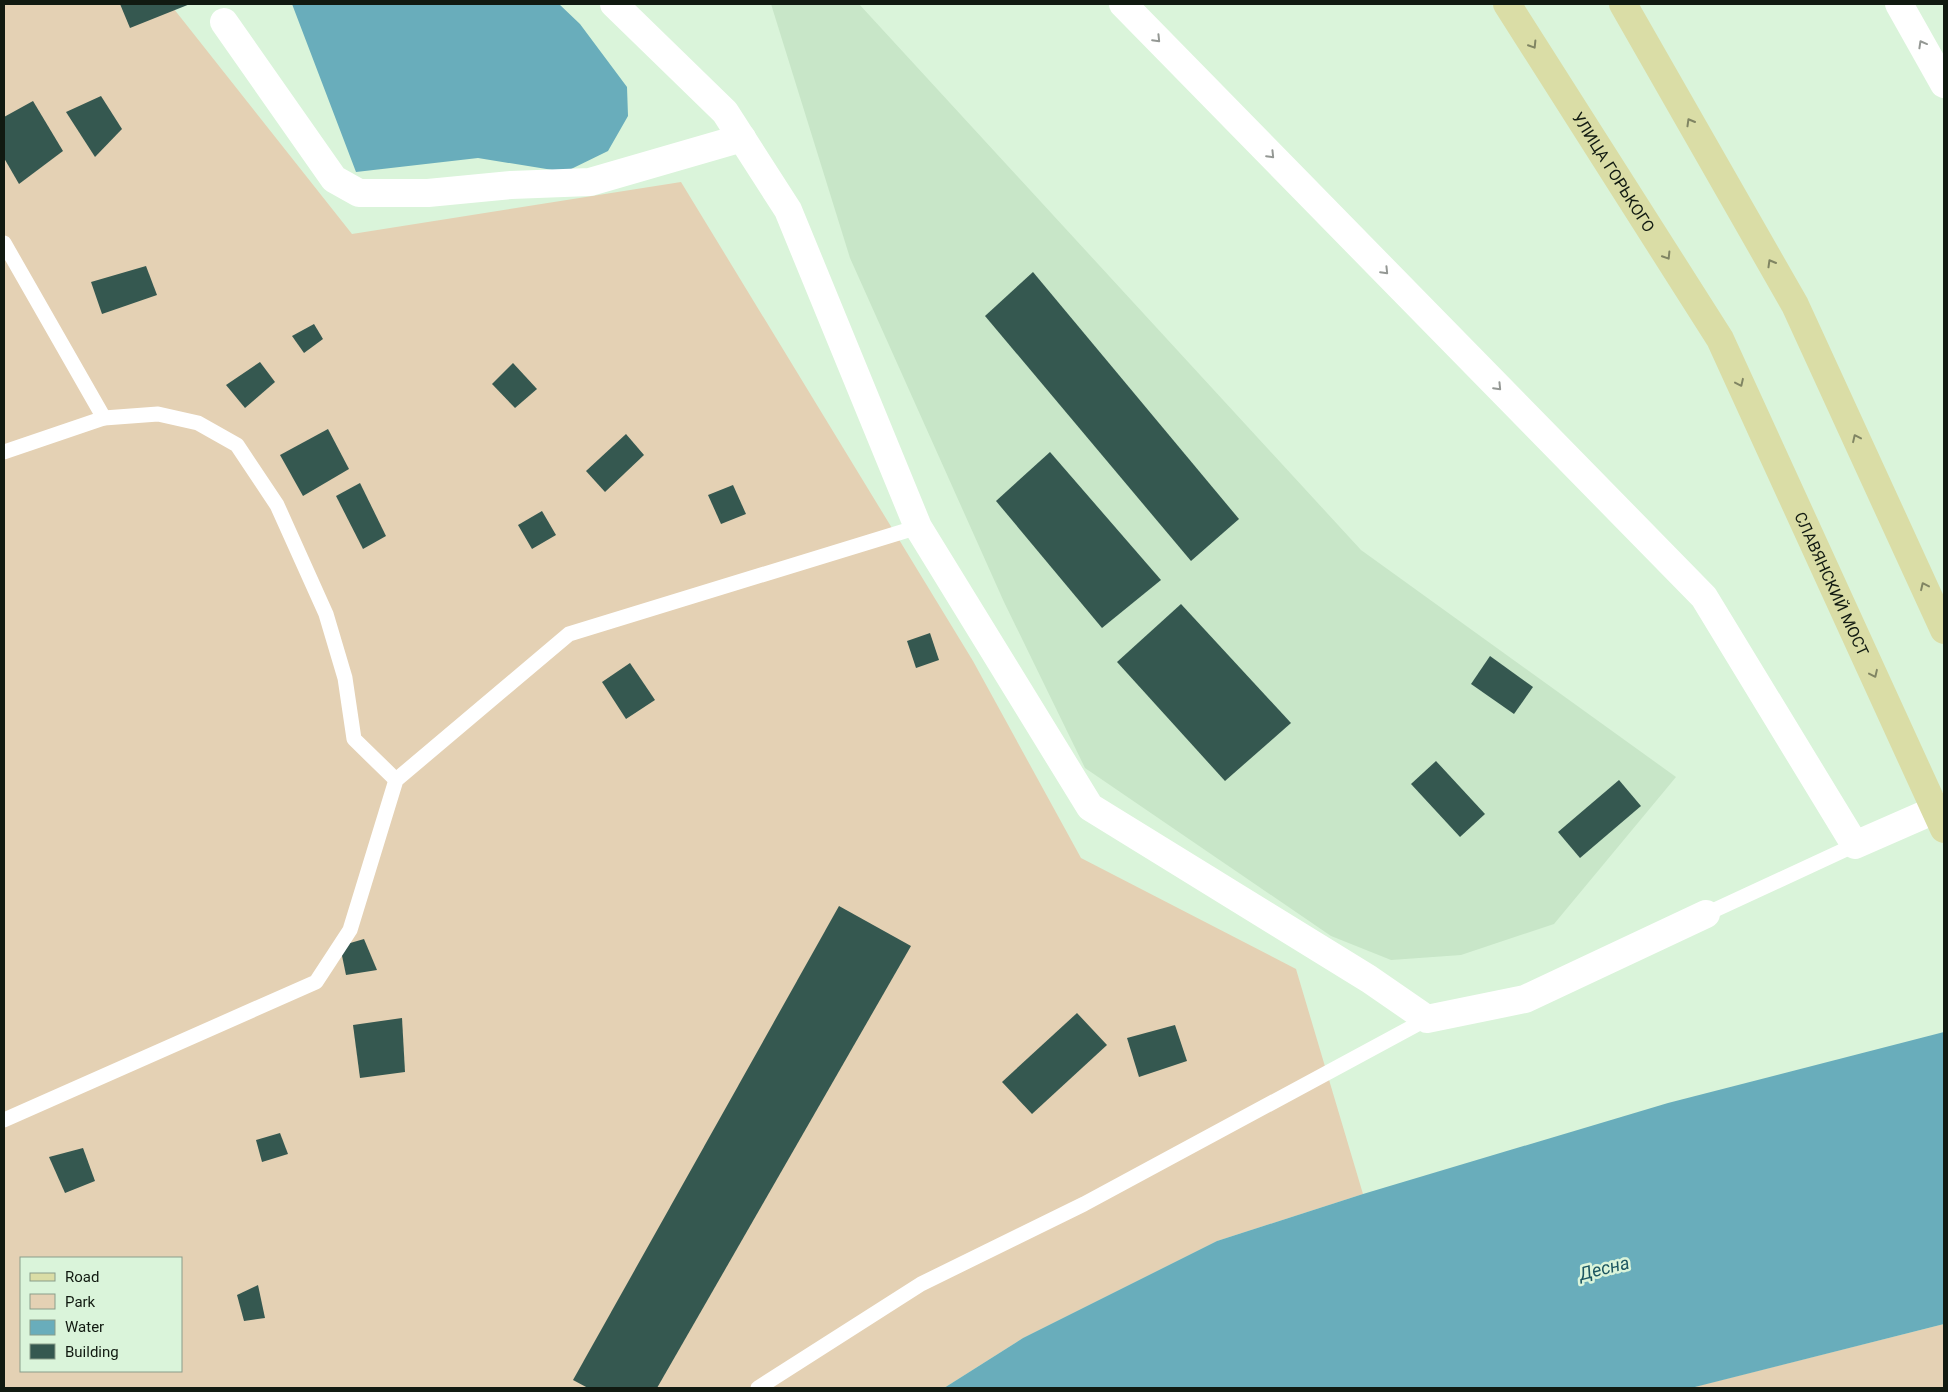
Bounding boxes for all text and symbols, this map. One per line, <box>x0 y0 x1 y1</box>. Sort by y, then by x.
one-way arrow <box>1151 33 1160 42</box>
one-way arrow <box>1527 40 1537 49</box>
one-way arrow <box>1918 40 1928 49</box>
street label: УЛИЦА ГОРЬКОГО <box>1569 108 1659 236</box>
one-way arrow <box>1687 118 1697 127</box>
one-way arrow <box>1265 149 1274 158</box>
one-way arrow <box>1661 250 1670 260</box>
one-way arrow <box>1768 259 1778 268</box>
one-way arrow <box>1379 265 1388 274</box>
one-way arrow <box>1734 378 1744 387</box>
one-way arrow <box>1492 381 1501 390</box>
one-way arrow <box>1852 434 1863 443</box>
street label: СЛАВЯНСКИЙ МОСТ <box>1791 509 1873 659</box>
one-way arrow <box>1920 582 1930 591</box>
one-way arrow <box>1867 669 1878 678</box>
water label: Десна <box>1575 1252 1631 1285</box>
legend <box>20 1257 182 1372</box>
text: Road <box>65 1268 99 1286</box>
text: Park <box>65 1293 96 1311</box>
text: Water <box>65 1318 104 1336</box>
text: Building <box>65 1343 119 1361</box>

